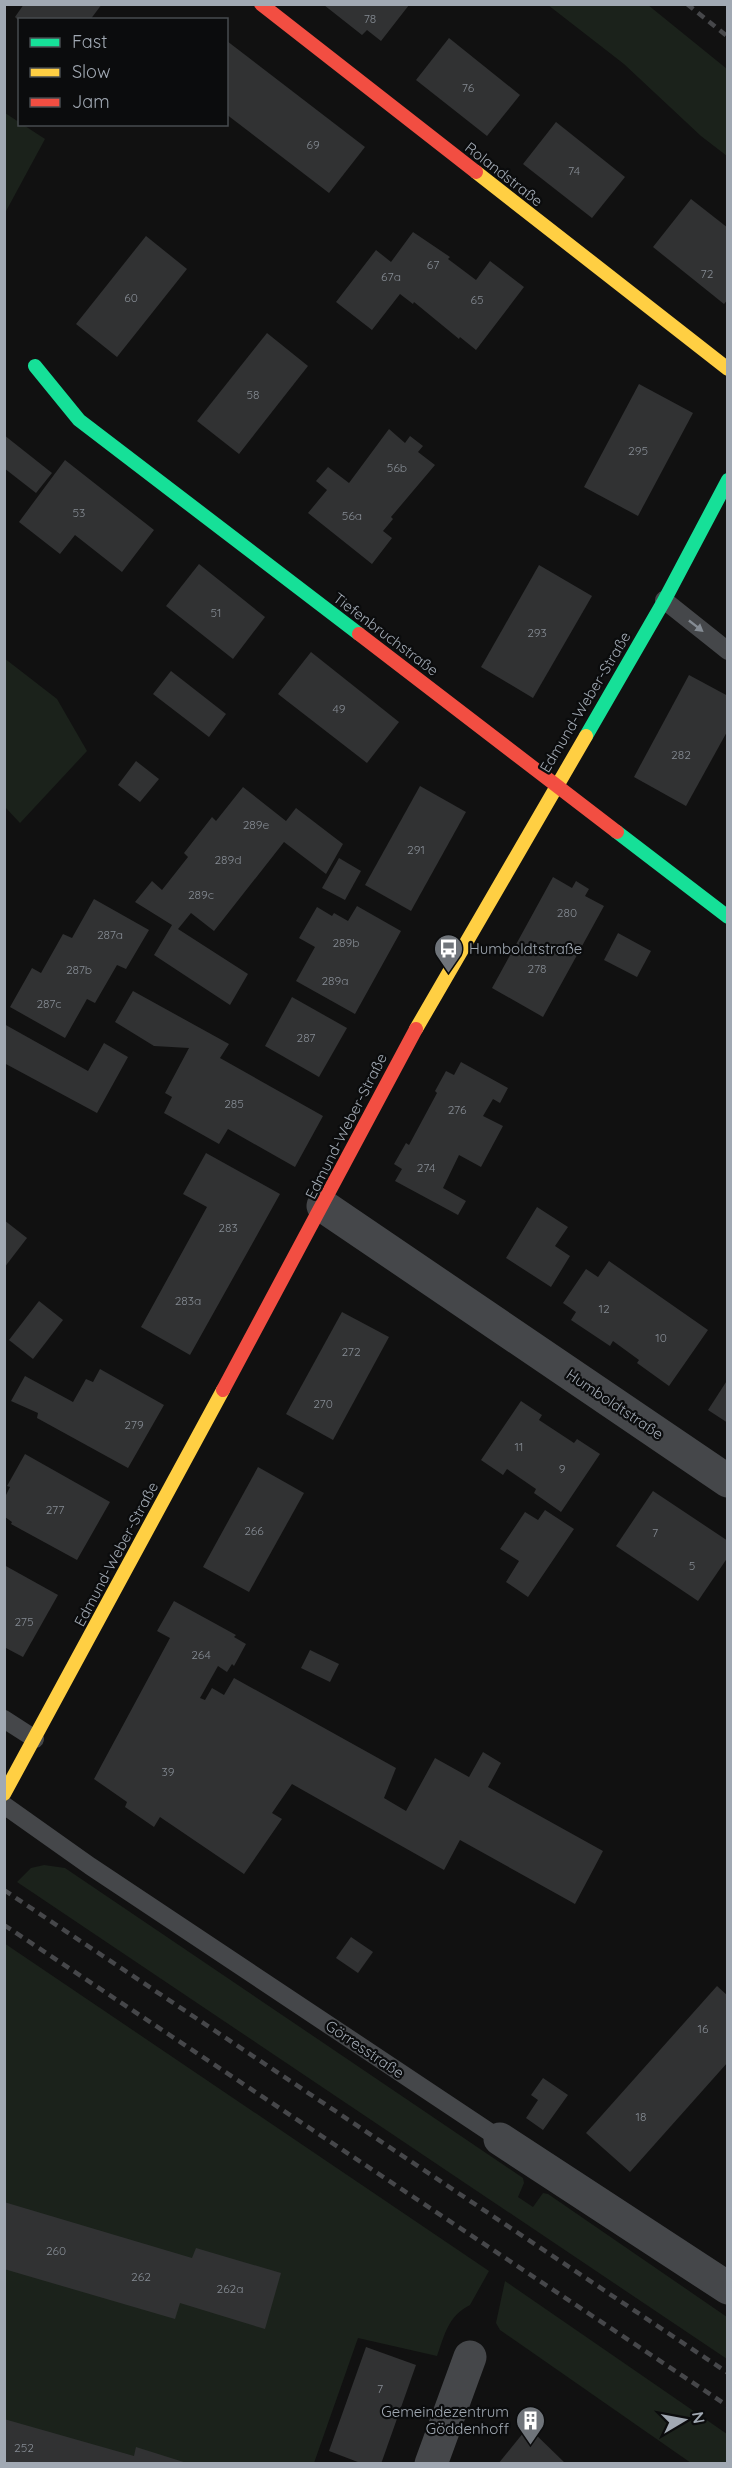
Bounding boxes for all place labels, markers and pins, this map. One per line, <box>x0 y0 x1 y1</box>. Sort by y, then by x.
bus stop icon: Humboldtstraße <box>432 932 464 974</box>
place label: Humboldtstraße <box>469 939 582 958</box>
place label: Gemeindezentrum Göddenhoff <box>381 2402 509 2438</box>
building icon: Gemeindezentrum Göddenhoff <box>514 2404 546 2446</box>

